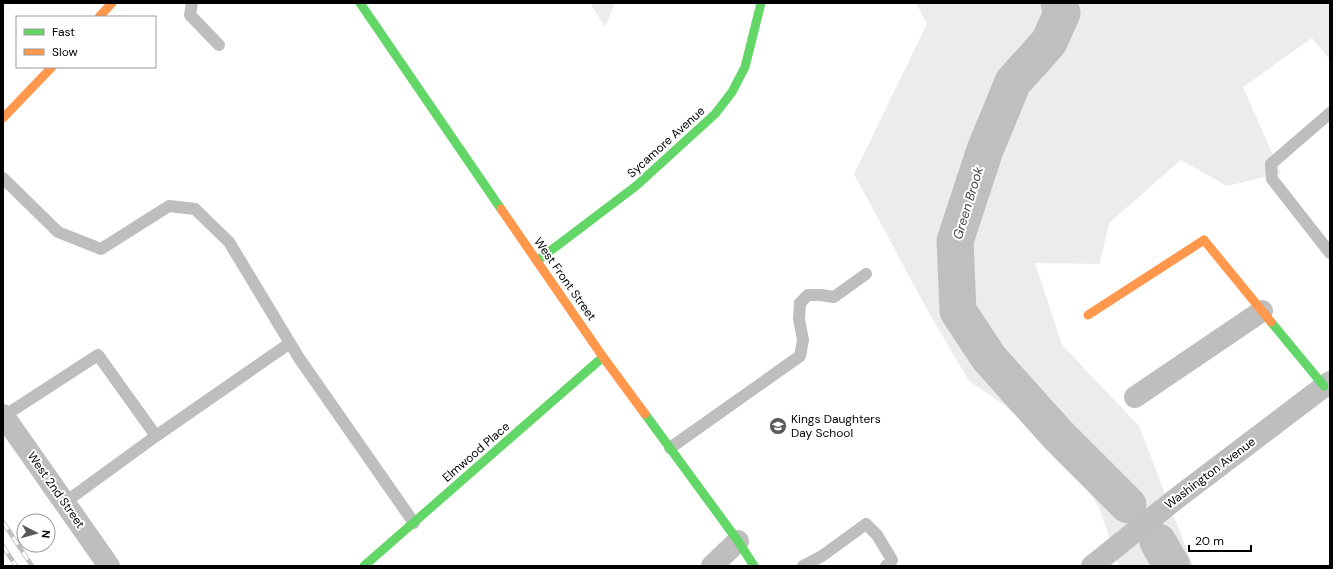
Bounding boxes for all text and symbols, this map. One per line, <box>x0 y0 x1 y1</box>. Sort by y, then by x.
legend <box>16 16 156 68</box>
text: Fast <box>52 24 75 40</box>
text: Slow <box>52 44 78 60</box>
street label: Sycamore Avenue <box>624 103 708 181</box>
water label: Green Brook <box>949 164 987 241</box>
street label: West Front Street <box>530 234 600 324</box>
place label: Kings Daughters Day School <box>791 411 881 441</box>
school or university icon: Kings Daughters Day School <box>768 416 788 436</box>
street label: Elmwood Place <box>439 418 513 486</box>
street label: Washington Avenue <box>1161 434 1259 512</box>
street label: West 2nd Street <box>24 449 89 532</box>
north arrow <box>16 513 56 553</box>
scale bar <box>1189 527 1251 553</box>
text: N <box>39 529 53 539</box>
text: 20 m <box>1195 533 1224 549</box>

